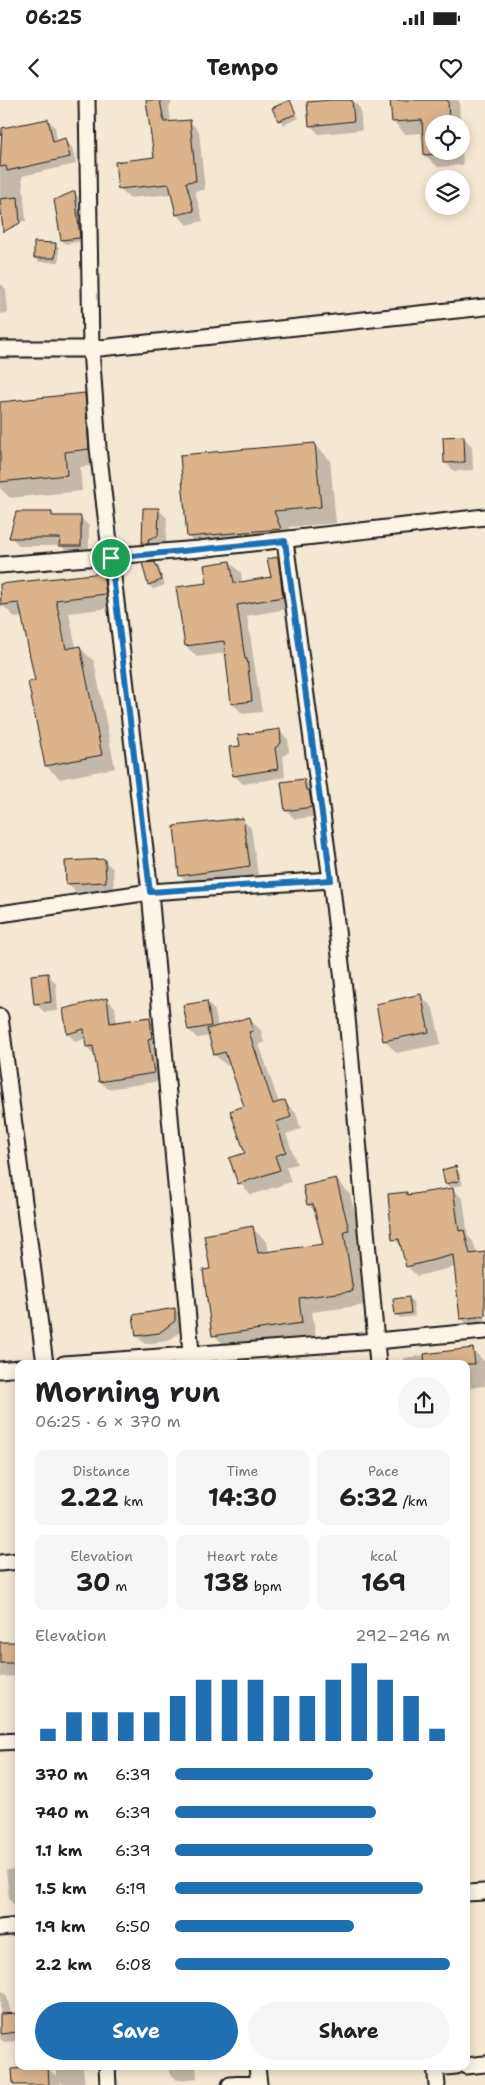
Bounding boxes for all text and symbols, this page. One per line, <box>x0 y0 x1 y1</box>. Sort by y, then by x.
text: 06:25 <box>25 5 82 30</box>
text: Tempo <box>206 53 279 82</box>
icon: back <box>20 54 48 82</box>
icon: heart <box>437 54 465 82</box>
map controls <box>425 115 470 215</box>
button: locate <box>425 115 470 160</box>
button: layers <box>425 170 470 215</box>
pin <box>90 537 132 579</box>
icon: arrive <box>97 544 125 572</box>
text: Morning run <box>35 1373 220 1411</box>
button: share <box>398 1377 450 1429</box>
text: 06:25 · 6 × 370 m <box>35 1411 181 1432</box>
text: Distance <box>73 1462 130 1480</box>
text: Time <box>226 1462 259 1480</box>
text: Pace <box>368 1462 399 1480</box>
text: 2.22 <box>60 1480 119 1514</box>
text: 14:30 <box>208 1480 277 1514</box>
text: 6:32 <box>339 1480 398 1514</box>
text: km <box>119 1492 143 1510</box>
text: /km <box>398 1492 428 1510</box>
text: Elevation <box>70 1547 133 1565</box>
text: Heart rate <box>207 1547 278 1565</box>
text: kcal <box>370 1547 397 1565</box>
text: 30 <box>76 1565 111 1599</box>
text: 138 <box>203 1565 249 1599</box>
text: 169 <box>361 1565 406 1599</box>
text: m <box>111 1577 127 1595</box>
text: bpm <box>249 1577 282 1595</box>
text: Elevation <box>35 1625 107 1646</box>
text: 292–296 m <box>355 1625 450 1646</box>
text: 370 m <box>35 1764 88 1785</box>
text: 6:39 <box>115 1764 151 1785</box>
text: 740 m <box>35 1802 88 1823</box>
text: 6:39 <box>115 1802 151 1823</box>
text: 1.1 km <box>35 1840 82 1861</box>
text: 6:39 <box>115 1840 151 1861</box>
text: 1.5 km <box>35 1878 87 1899</box>
text: 6:19 <box>115 1878 146 1899</box>
text: 1.9 km <box>35 1916 86 1937</box>
text: 6:50 <box>115 1916 151 1937</box>
text: 2.2 km <box>35 1954 92 1975</box>
text: 6:08 <box>115 1954 152 1975</box>
button: Save <box>35 2002 238 2060</box>
button: Share <box>248 2002 450 2060</box>

